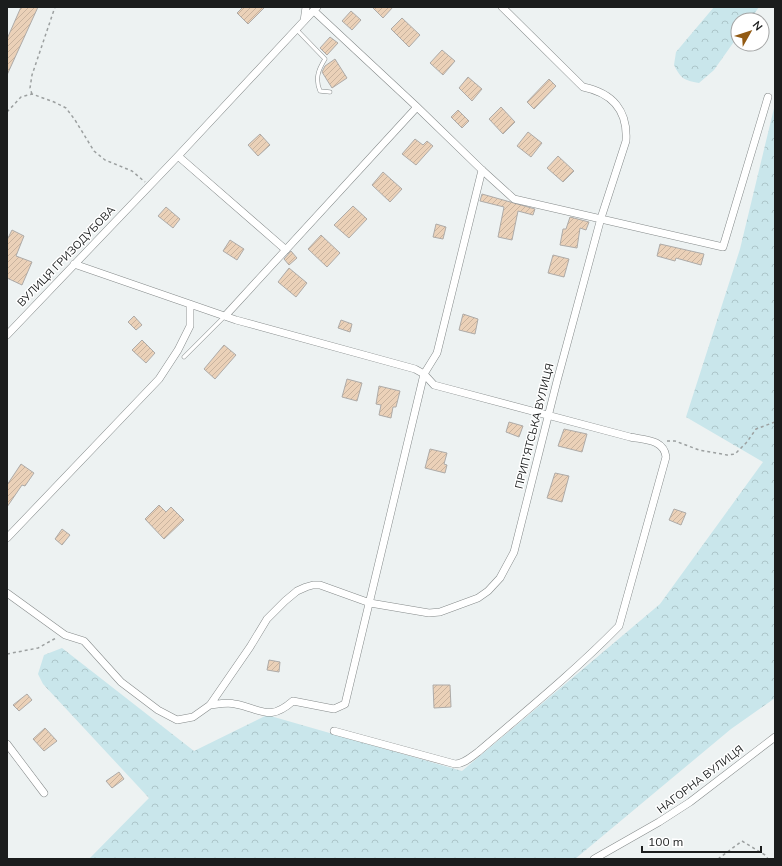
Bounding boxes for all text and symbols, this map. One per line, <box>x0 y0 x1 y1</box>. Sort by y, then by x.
north arrow <box>730 12 770 52</box>
text: N <box>750 18 766 33</box>
street label: ВУЛИЦЯ ГРИЗОДУБОВА <box>14 203 118 309</box>
street label: ПРИП’ЯТСЬКА ВУЛИЦЯ <box>512 362 556 490</box>
street label: НАГОРНА ВУЛИЦЯ <box>654 742 746 816</box>
scale bar <box>642 828 761 854</box>
text: 100 m <box>648 834 683 849</box>

